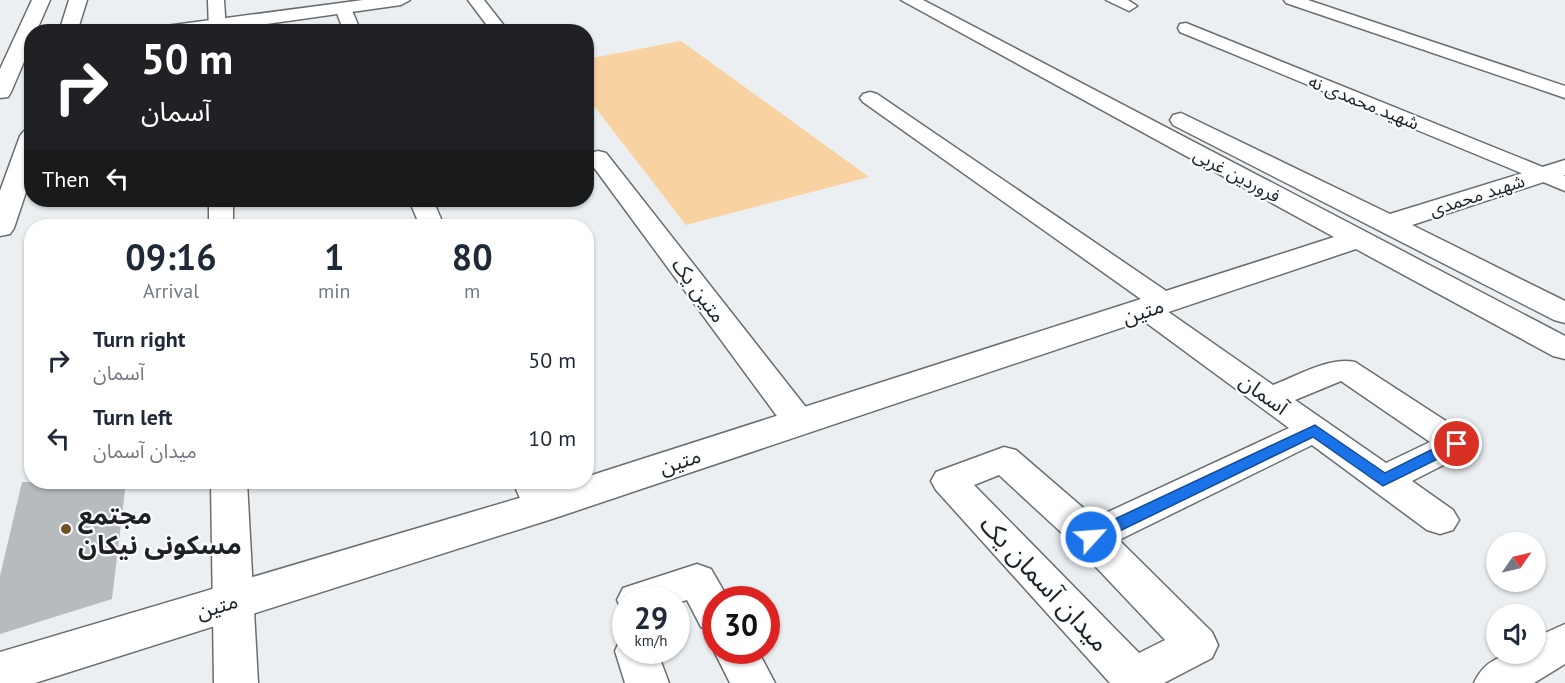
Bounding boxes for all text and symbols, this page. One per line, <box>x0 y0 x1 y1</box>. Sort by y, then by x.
text: 50 m <box>141 31 233 86</box>
icon: right <box>42 48 120 126</box>
street label: شهید محمدی نه <box>1305 69 1423 135</box>
text: آسمان <box>141 94 210 128</box>
street label: فروردین غربی <box>1190 143 1284 207</box>
icon: left <box>101 162 134 195</box>
text: Then <box>42 165 89 193</box>
street label: شهید محمدی <box>1426 169 1528 221</box>
text: 09:16 <box>125 233 217 280</box>
text: 1 <box>324 233 344 280</box>
text: 80 <box>452 233 493 280</box>
street label: متین یک <box>666 252 732 328</box>
text: Arrival <box>143 278 199 304</box>
text: min <box>318 278 351 304</box>
text: m <box>464 278 480 304</box>
street label: متین <box>1119 292 1167 330</box>
text: Turn right <box>93 325 185 353</box>
icon: right <box>42 344 75 377</box>
text: 50 m <box>528 346 576 374</box>
text: آسمان <box>93 360 144 386</box>
street label: آسمان <box>1234 367 1294 421</box>
text: Turn left <box>93 403 173 431</box>
pin <box>1431 418 1482 469</box>
icon: left <box>42 422 75 455</box>
text: 10 m <box>528 424 576 452</box>
icon: arrive <box>1440 427 1473 460</box>
text: میدان آسمان <box>93 438 197 464</box>
street label: متین <box>656 442 704 480</box>
place label: مجتمع مسکونی نیکان <box>78 498 242 561</box>
position arrow <box>1059 505 1123 569</box>
street label: میدان آسمان یک <box>973 508 1117 658</box>
marker: مجتمع مسکونی نیکان <box>59 522 73 536</box>
north arrow <box>1486 532 1546 592</box>
map controls <box>1486 532 1546 664</box>
speed limit sign: 30 <box>702 586 780 664</box>
street label: متین <box>193 587 241 625</box>
text: 29 <box>634 598 668 637</box>
button: sound <box>1486 604 1546 664</box>
text: km/h <box>635 631 667 650</box>

